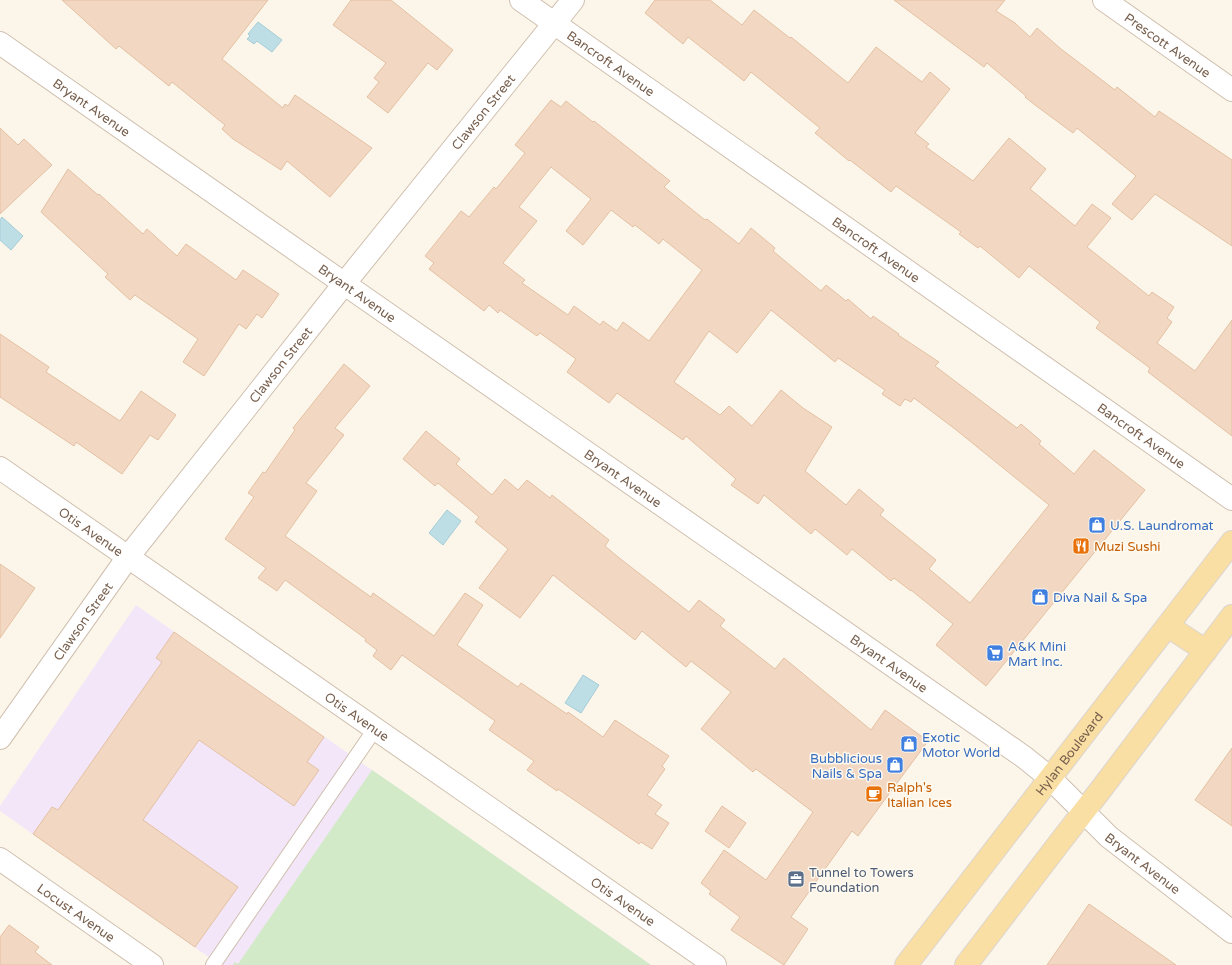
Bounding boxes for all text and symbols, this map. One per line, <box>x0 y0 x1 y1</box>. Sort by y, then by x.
street label: Prescott Avenue <box>1121 10 1213 81</box>
street label: Bancroft Avenue <box>563 28 657 100</box>
street label: Clawson Street <box>448 71 519 153</box>
street label: Bryant Avenue <box>49 75 133 141</box>
street label: Bancroft Avenue <box>829 214 923 286</box>
street label: Bryant Avenue <box>315 261 399 326</box>
street label: Clawson Street <box>246 324 316 406</box>
street label: Bancroft Avenue <box>1094 400 1188 473</box>
street label: Bryant Avenue <box>581 446 664 511</box>
street label: Otis Avenue <box>55 504 126 560</box>
shop icon: U.S. Laundromat <box>1087 515 1107 535</box>
place label: U.S. Laundromat <box>1110 518 1214 534</box>
restaurant icon: Muzi Sushi <box>1071 536 1091 556</box>
place label: Muzi Sushi <box>1094 539 1161 555</box>
street label: Clawson Street <box>50 579 117 664</box>
shop icon: Diva Nail & Spa <box>1030 587 1050 607</box>
place label: Diva Nail & Spa <box>1053 590 1147 606</box>
street label: Bryant Avenue <box>847 631 930 696</box>
place label: A&K Mini Mart Inc. <box>1008 639 1066 670</box>
supermarket icon: A&K Mini Mart Inc. <box>985 643 1005 663</box>
street label: Otis Avenue <box>321 689 392 745</box>
street label: Hylan Boulevard <box>1033 709 1107 799</box>
place label: Exotic Motor World <box>922 730 1000 761</box>
shop icon: Exotic Motor World <box>899 734 919 754</box>
place label: Bubblicious Nails & Spa <box>810 751 882 782</box>
shop icon: Bubblicious Nails & Spa <box>885 755 905 775</box>
place label: Ralph's Italian Ices <box>887 780 952 811</box>
cafe icon: Ralph's Italian Ices <box>864 784 884 804</box>
street label: Bryant Avenue <box>1101 830 1183 898</box>
place label: Tunnel to Towers Foundation <box>809 865 914 896</box>
office icon: Tunnel to Towers Foundation <box>786 869 806 889</box>
street label: Otis Avenue <box>587 874 658 930</box>
street label: Locust Avenue <box>34 880 118 946</box>

